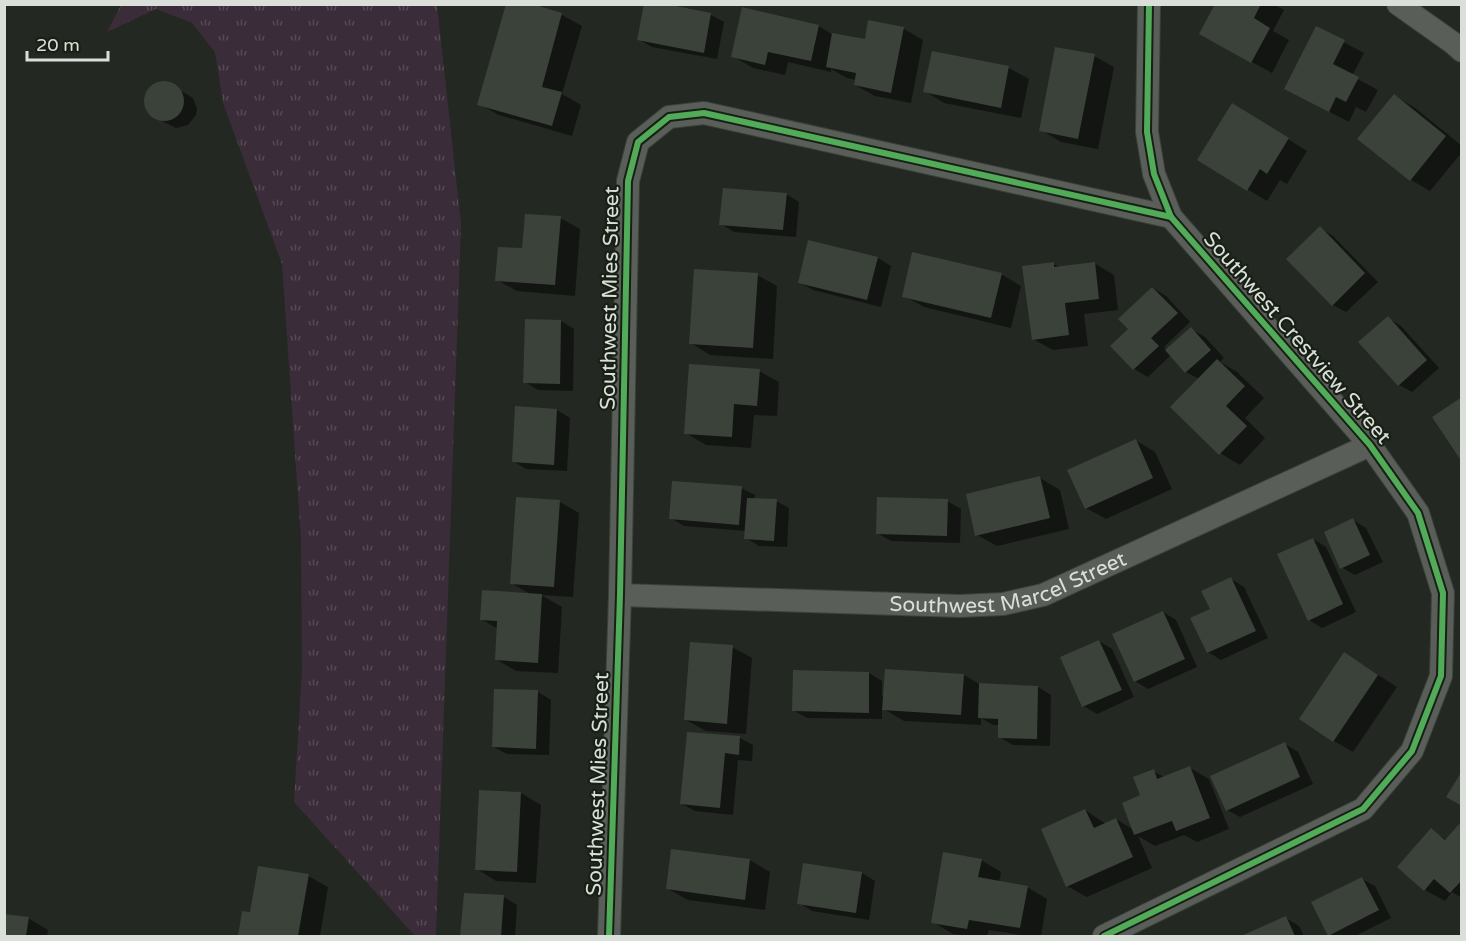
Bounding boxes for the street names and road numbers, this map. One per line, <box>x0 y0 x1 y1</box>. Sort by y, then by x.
street label: Southwest Mies Street <box>596 186 624 410</box>
street label: Southwest Crestview Street <box>1198 227 1396 449</box>
street label: Southwest Marcel Street <box>889 546 1130 619</box>
street label: Southwest Mies Street <box>582 672 614 896</box>

